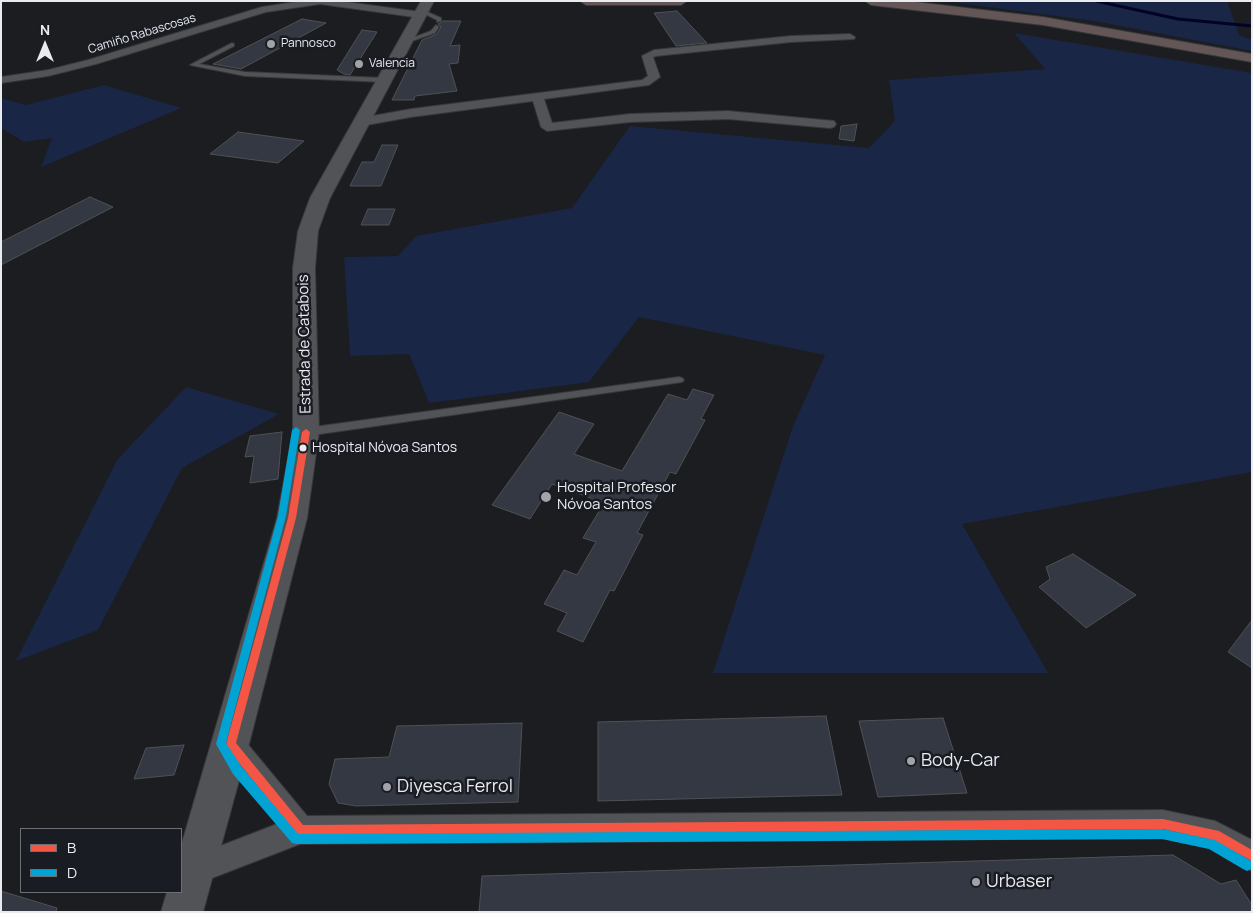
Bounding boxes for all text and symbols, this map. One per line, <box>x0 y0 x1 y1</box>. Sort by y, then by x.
street label: Camiño Rabascosas <box>86 11 198 57</box>
north arrow <box>20 20 70 70</box>
text: N <box>40 20 50 39</box>
place label: Pannosco <box>281 37 336 51</box>
marker: Pannosco <box>265 38 277 50</box>
place label: Valencia <box>369 57 415 71</box>
marker: Valencia <box>353 58 365 70</box>
street label: Estrada de Catabois <box>295 274 315 414</box>
place label: Hospital Nóvoa Santos <box>312 440 457 456</box>
marker: Hospital Nóvoa Santos <box>298 443 308 453</box>
place label: Hospital Profesor Nóvoa Santos <box>557 479 676 514</box>
marker: Hospital Profesor Nóvoa Santos <box>539 490 553 504</box>
place label: Body-Car <box>921 750 1000 772</box>
marker: Body-Car <box>905 755 917 767</box>
place label: Diyesca Ferrol <box>397 776 513 798</box>
marker: Diyesca Ferrol <box>381 781 393 793</box>
legend <box>20 828 182 893</box>
text: B <box>67 837 76 858</box>
text: D <box>67 862 77 883</box>
place label: Urbaser <box>986 871 1052 893</box>
marker: Urbaser <box>970 876 982 888</box>

